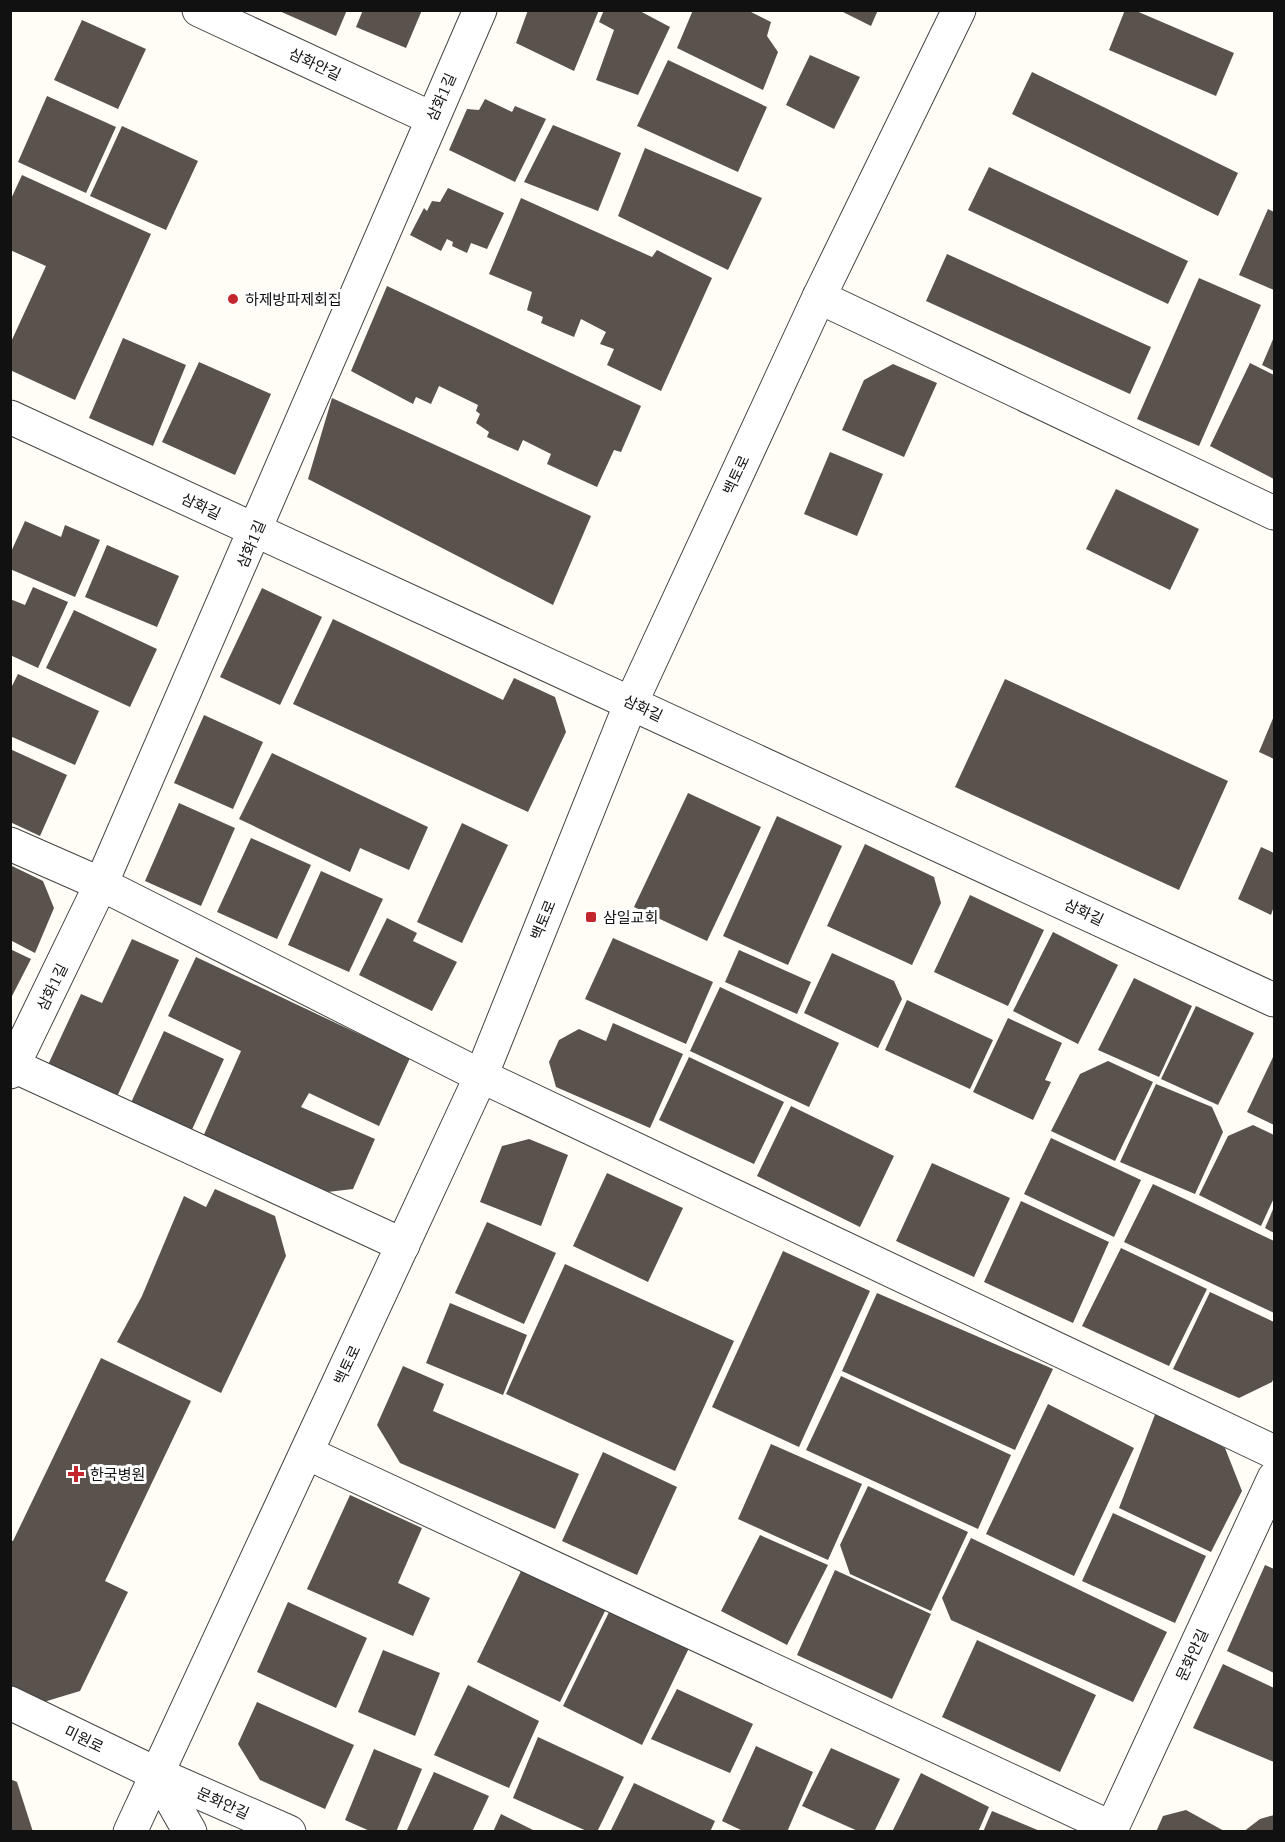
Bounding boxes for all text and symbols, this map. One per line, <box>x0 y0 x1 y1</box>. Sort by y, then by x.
street label: 삼화안길 <box>286 44 344 84</box>
street label: 삼화1길 <box>422 70 460 124</box>
place label: 하제방파제회집 <box>245 290 342 309</box>
marker: 하제방파제회집 <box>226 292 240 306</box>
street label: 백토로 <box>719 452 753 498</box>
street label: 삼화길 <box>178 489 224 523</box>
street label: 삼화1길 <box>232 517 270 571</box>
street label: 삼화길 <box>620 691 666 725</box>
street label: 삼화길 <box>1061 895 1107 929</box>
street label: 백토로 <box>526 897 560 943</box>
place label: 삼일교회 <box>603 908 658 927</box>
marker: 삼일교회 <box>584 910 598 924</box>
street label: 삼화1길 <box>32 960 72 1014</box>
street label: 백토로 <box>330 1342 364 1388</box>
marker: 한국병원 <box>67 1465 85 1483</box>
place label: 한국병원 <box>90 1465 145 1484</box>
street label: 문화안길 <box>1172 1626 1212 1684</box>
street label: 미원로 <box>61 1721 107 1757</box>
street label: 문화안길 <box>194 1783 252 1823</box>

